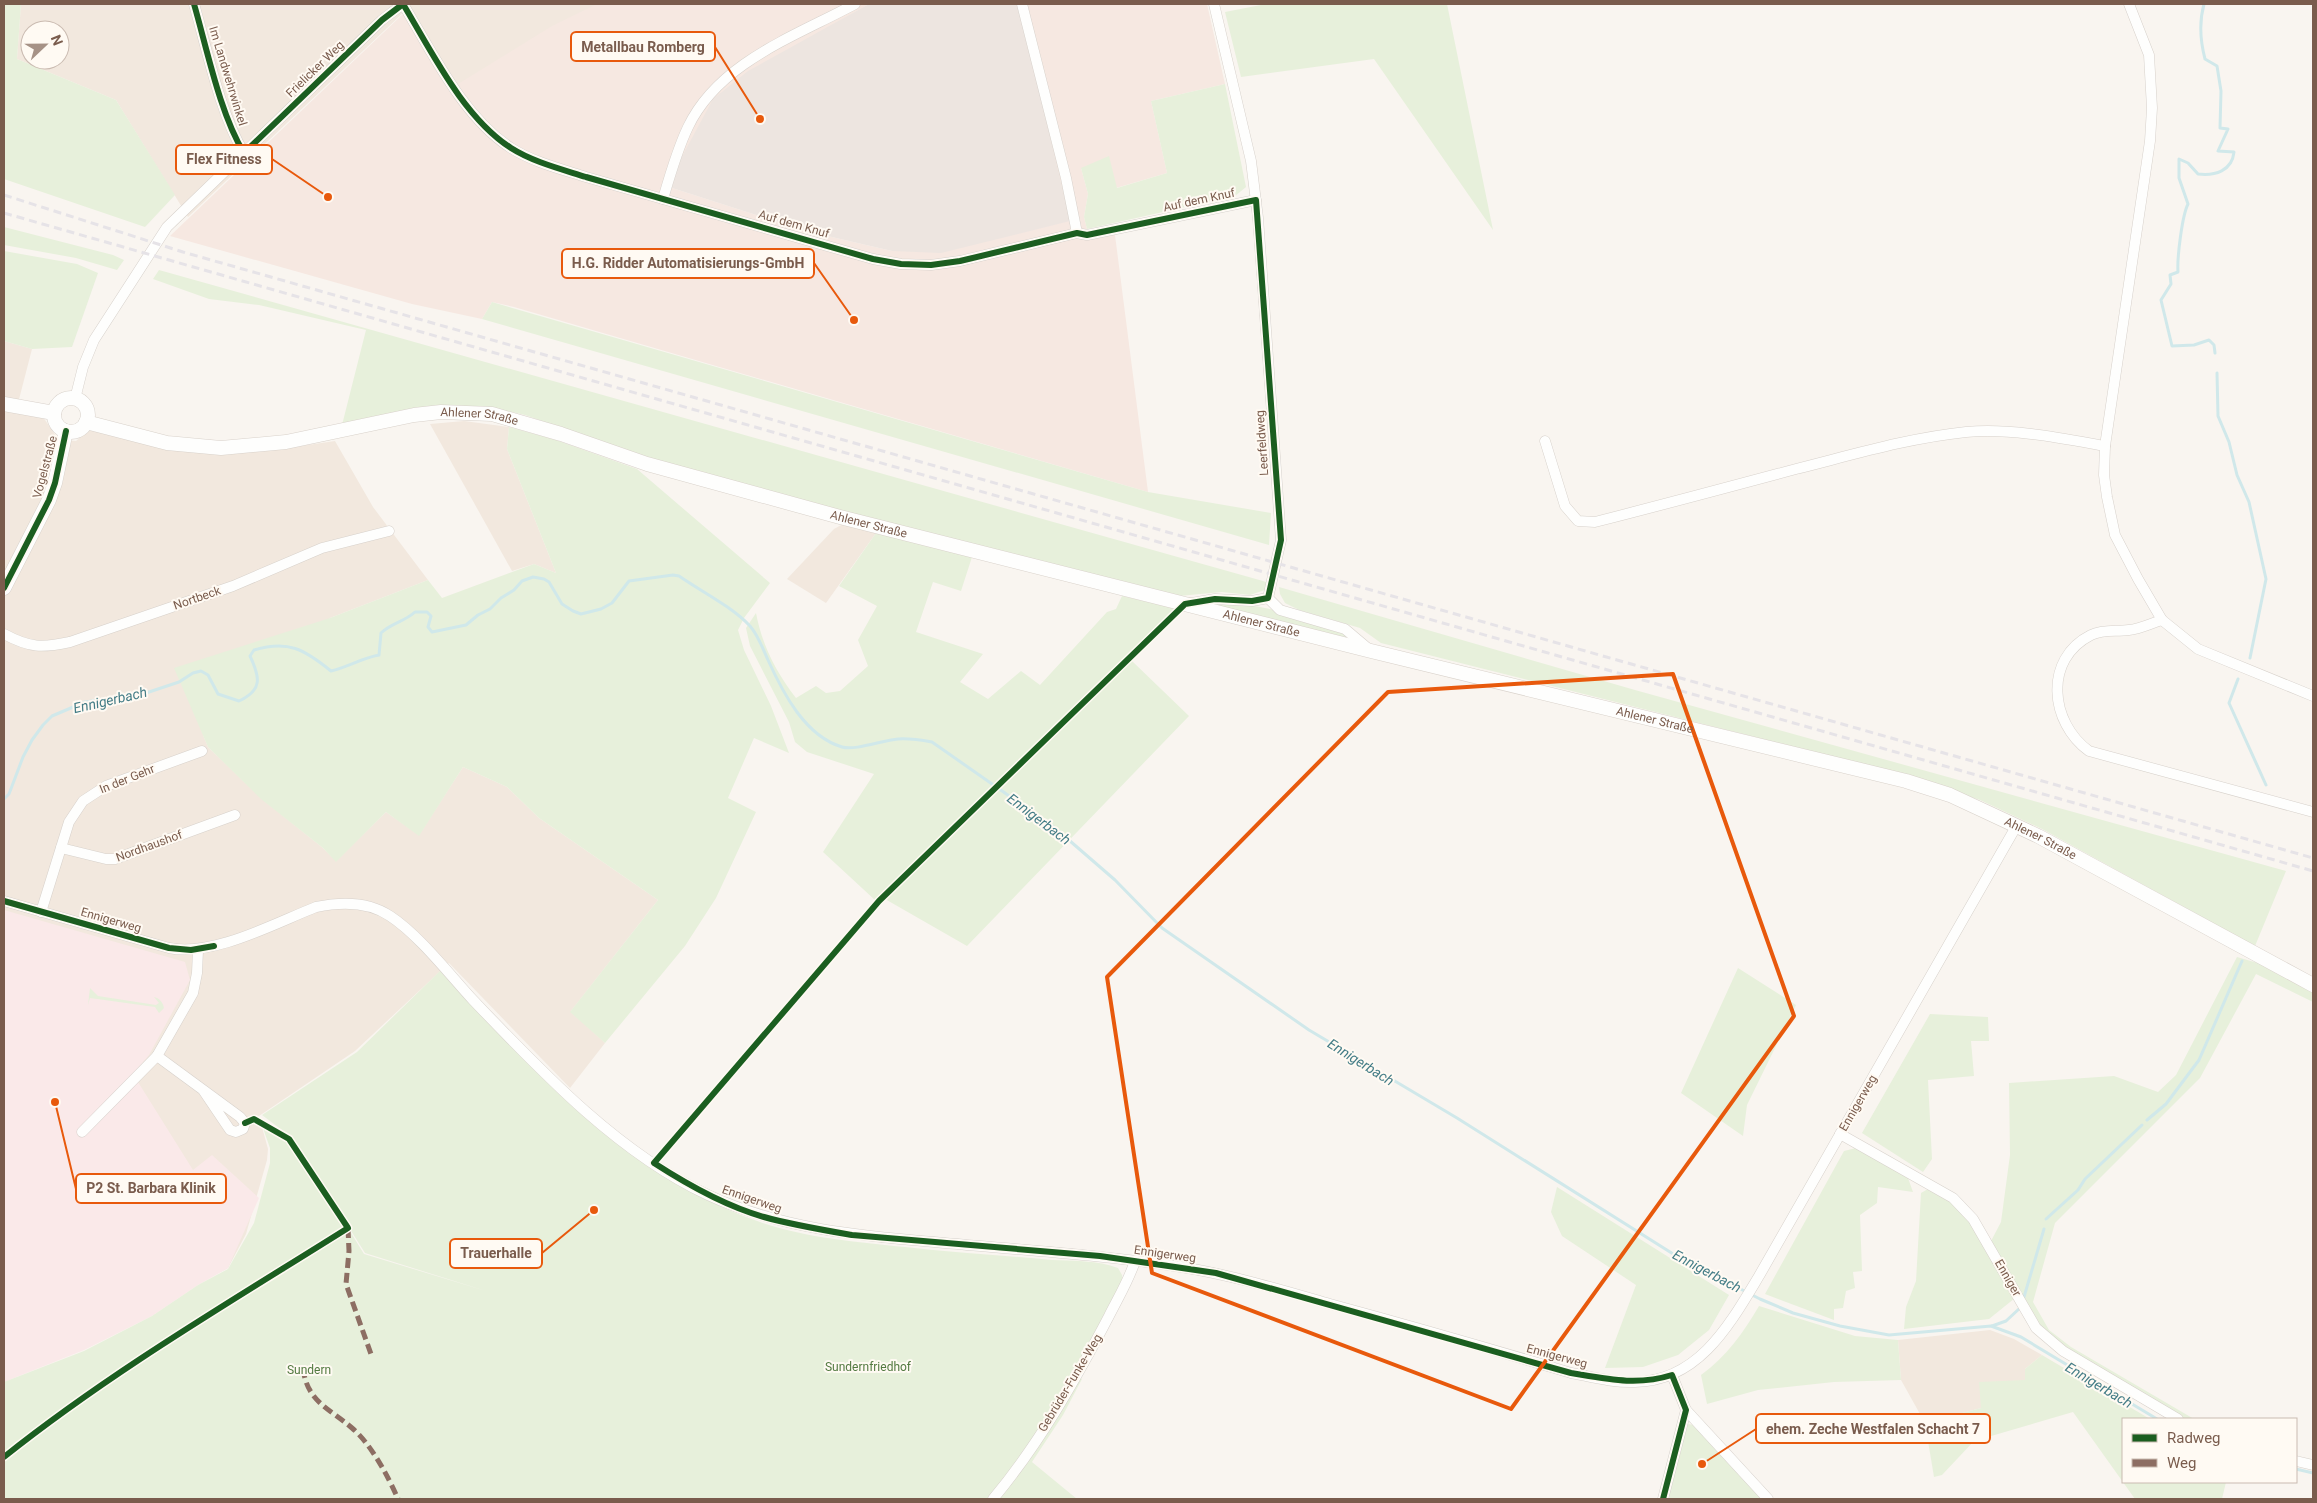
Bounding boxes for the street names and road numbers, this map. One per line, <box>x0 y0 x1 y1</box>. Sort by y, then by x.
street label: Im Landwehrwinkel <box>206 25 250 127</box>
street label: Frielicker Weg <box>283 38 347 100</box>
street label: Auf dem Knuf <box>1162 185 1237 214</box>
street label: Auf dem Knuf <box>757 207 832 241</box>
street label: Ahlener Straße <box>440 405 520 428</box>
street label: Leerfeldweg <box>1253 410 1271 476</box>
street label: Vogelstraße <box>30 434 60 500</box>
street label: Ahlener Straße <box>829 508 909 541</box>
street label: Nortbeck <box>171 583 223 613</box>
street label: Ahlener Straße <box>1222 607 1301 640</box>
street label: Ahlener Straße <box>1615 704 1695 736</box>
street label: In der Gehr <box>97 762 157 796</box>
street label: Ahlener Straße <box>2002 814 2079 862</box>
street label: Nordhaushof <box>114 827 185 864</box>
street label: Ennigerweg <box>79 905 143 935</box>
street label: Ennigerweg <box>1836 1072 1880 1134</box>
street label: Ennigerweg <box>720 1182 784 1216</box>
street label: Ennigerweg <box>1133 1243 1197 1265</box>
street label: Enniger <box>1992 1257 2024 1299</box>
street label: Gebrüder-Funke-Weg <box>1035 1332 1105 1434</box>
street label: Ennigerweg <box>1525 1341 1589 1371</box>

